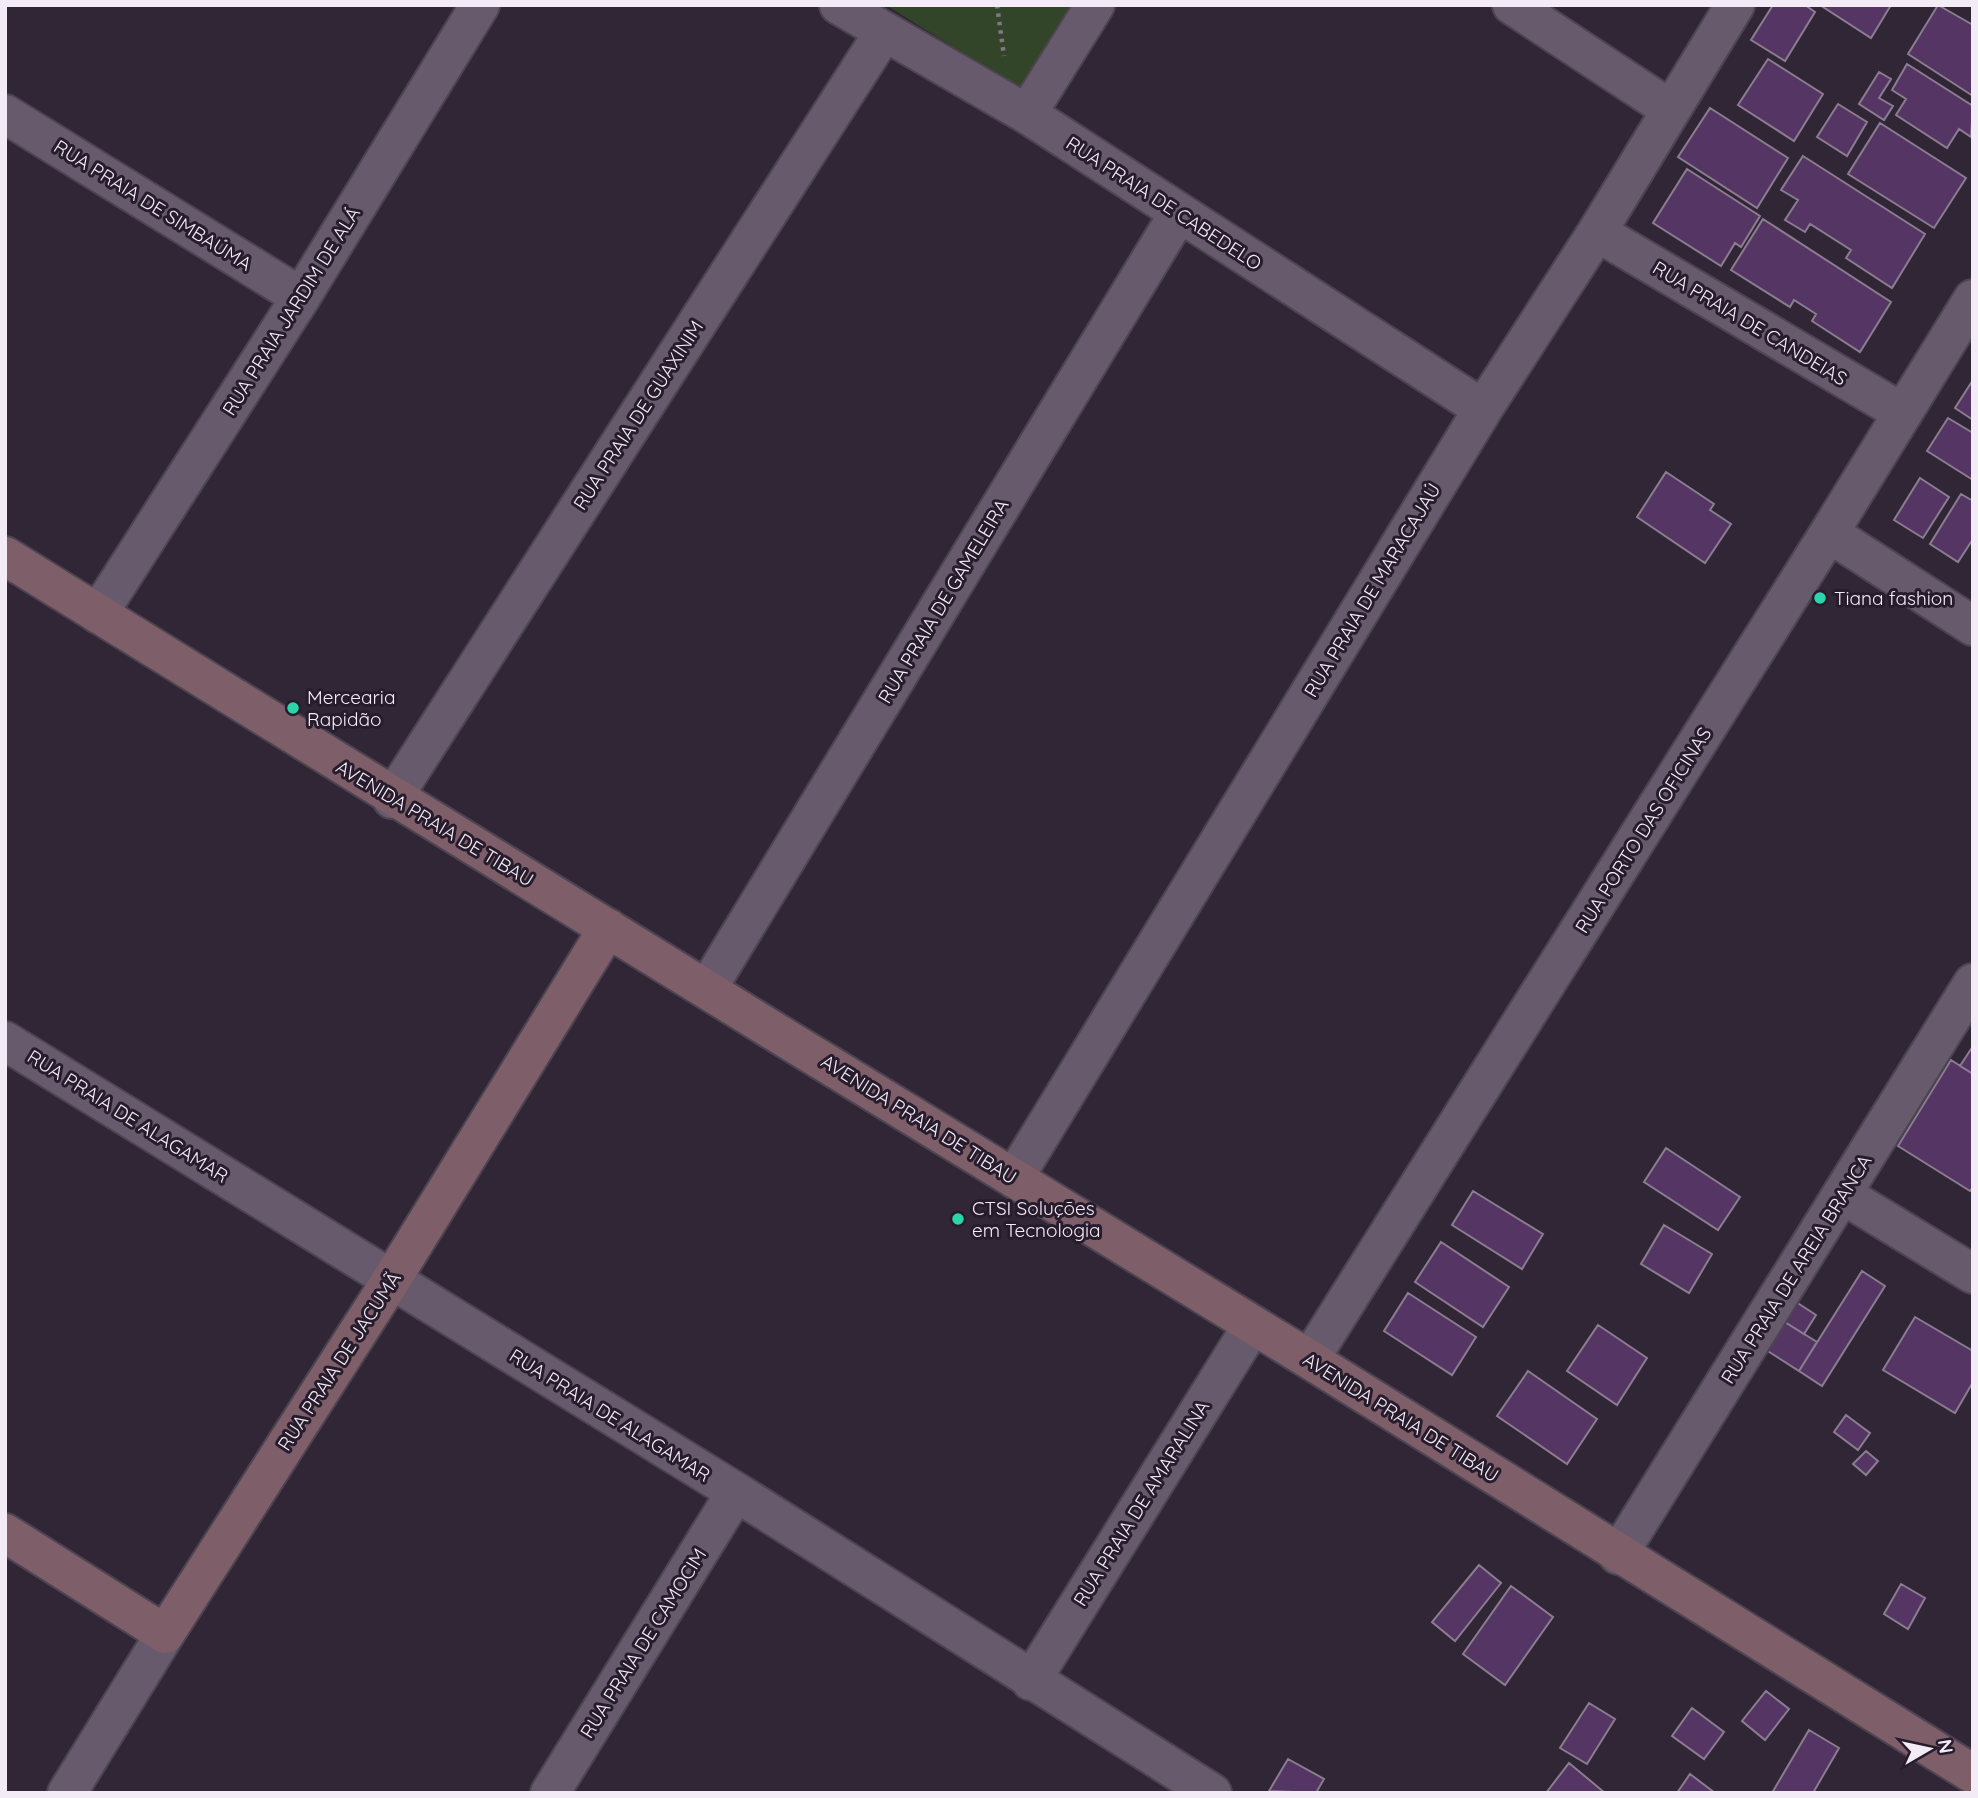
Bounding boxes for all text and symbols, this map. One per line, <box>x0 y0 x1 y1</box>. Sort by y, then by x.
street label: RUA PRAIA DE CABEDELO <box>1062 131 1266 275</box>
street label: RUA PRAIA DE SIMBAÚMA <box>50 134 256 276</box>
street label: RUA PRAIA JARDIM DE ALÁ <box>217 202 365 420</box>
street label: RUA PRAIA DE CANDEIAS <box>1648 255 1852 391</box>
street label: RUA PRAIA DE GUAXINIM <box>568 316 708 514</box>
street label: RUA PRAIA DE MARACAJAÚ <box>1298 479 1446 701</box>
street label: RUA PRAIA DE GAMELEIRA <box>872 494 1014 708</box>
place label: Tiana fashion <box>1834 586 1953 610</box>
marker: Tiana fashion <box>1812 590 1828 606</box>
place label: Mercearia Rapidão <box>307 685 395 731</box>
marker: Mercearia Rapidão <box>285 700 301 716</box>
street label: RUA PORTO DAS OFICINAS <box>1570 723 1716 937</box>
street label: AVENIDA PRAIA DE TIBAU <box>332 754 538 892</box>
street label: RUA PRAIA DE ALAGAMAR <box>23 1044 233 1188</box>
street label: AVENIDA PRAIA DE TIBAU <box>817 1049 1021 1189</box>
street label: RUA PRAIA DE AREIA BRANCA <box>1715 1150 1877 1388</box>
place label: CTSI Soluções em Tecnologia <box>972 1196 1101 1242</box>
marker: CTSI Soluções em Tecnologia <box>950 1211 966 1227</box>
street label: RUA PRAIA DE JACUMÃ <box>272 1267 406 1455</box>
street label: RUA PRAIA DE ALAGAMAR <box>505 1343 715 1487</box>
street label: AVENIDA PRAIA DE TIBAU <box>1299 1347 1503 1487</box>
street label: RUA PRAIA DE AMARALINA <box>1068 1396 1214 1610</box>
street label: RUA PRAIA DE CAMOCIM <box>575 1544 711 1742</box>
north arrow <box>1894 1714 1964 1784</box>
text: N <box>1933 1738 1959 1755</box>

